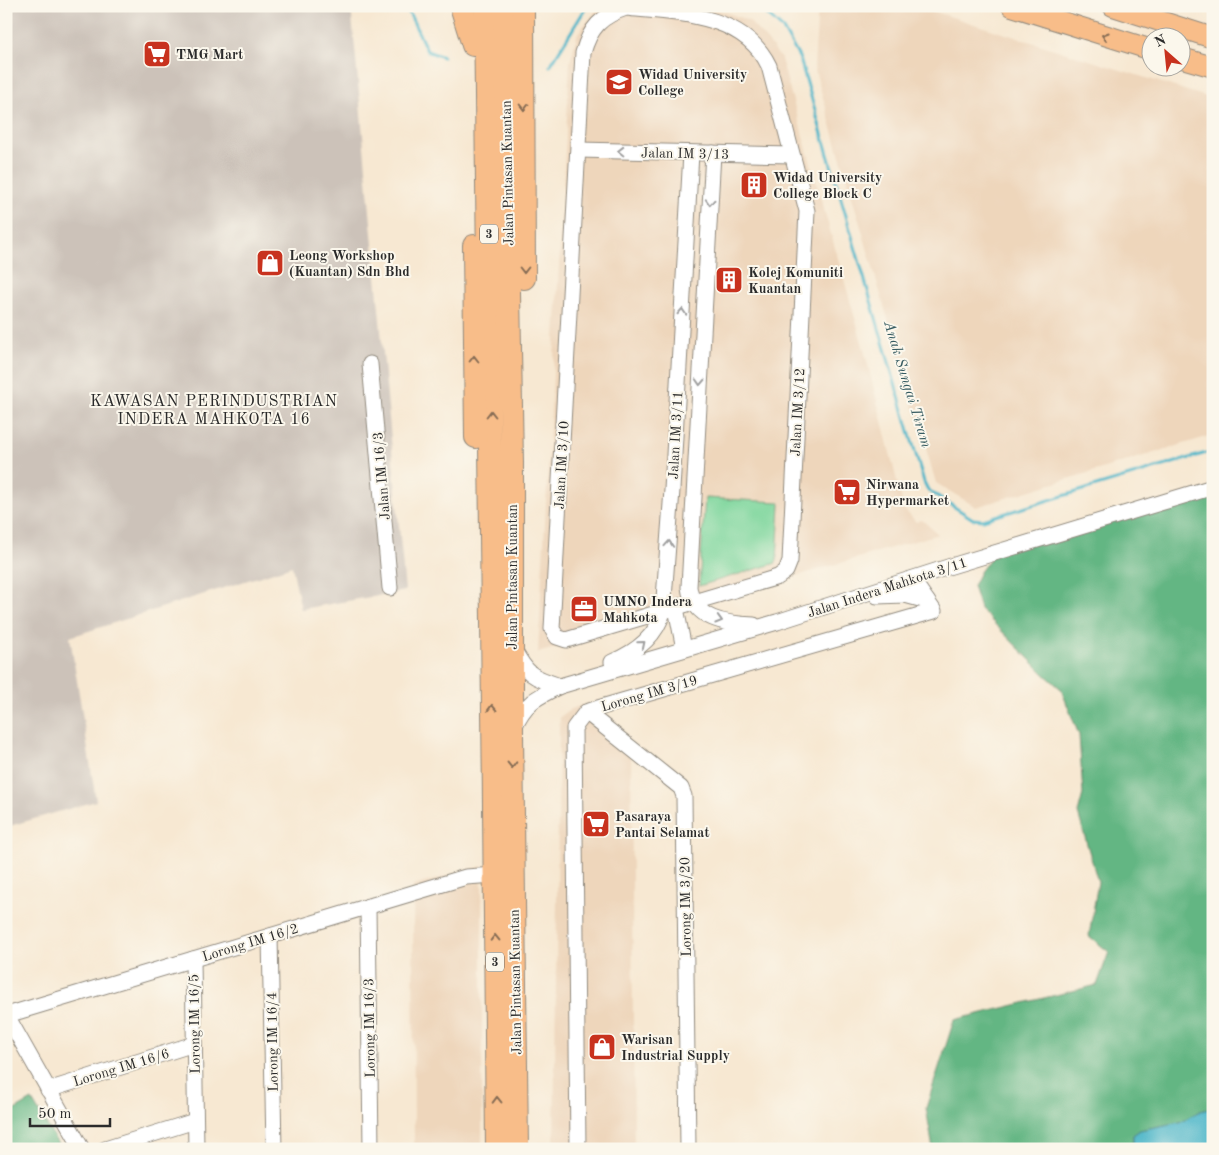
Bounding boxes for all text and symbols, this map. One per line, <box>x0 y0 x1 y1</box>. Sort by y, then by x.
north arrow <box>1142 28 1192 78</box>
one-way arrow <box>1101 31 1109 41</box>
text: N <box>1153 33 1169 50</box>
supermarket icon: TMG Mart <box>142 39 172 69</box>
place label: TMG Mart <box>176 48 243 62</box>
school or university icon: Widad University College <box>604 67 634 97</box>
place label: Widad University College <box>638 68 747 98</box>
street label: Jalan Pintasan Kuantan <box>500 100 516 246</box>
one-way arrow <box>519 104 529 112</box>
one-way arrow <box>616 146 624 156</box>
street label: Jalan IM 3/13 <box>641 146 729 162</box>
building icon: Widad University College Block C <box>739 170 769 200</box>
place label: Widad University College Block C <box>773 171 882 201</box>
one-way arrow <box>705 198 716 206</box>
road number: 3 <box>480 224 498 243</box>
shop icon: Leong Workshop (Kuantan) Sdn Bhd <box>255 248 285 278</box>
place label: Leong Workshop (Kuantan) Sdn Bhd <box>289 249 410 279</box>
building icon: Kolej Komuniti Kuantan <box>714 265 744 295</box>
one-way arrow <box>519 266 529 274</box>
place label: Kolej Komuniti Kuantan <box>748 266 843 296</box>
one-way arrow <box>676 308 687 316</box>
water label: Anak Sungai Tiram <box>880 318 933 450</box>
one-way arrow <box>469 355 479 362</box>
street label: Jalan IM 3/12 <box>789 368 807 457</box>
one-way arrow <box>695 378 706 386</box>
street label: Jalan IM 3/11 <box>667 391 685 480</box>
district label: KAWASAN PERINDUSTRIAN INDERA MAHKOTA 16 <box>90 394 338 428</box>
one-way arrow <box>486 410 496 418</box>
street label: Jalan IM 3/10 <box>553 421 571 510</box>
street label: Jalan IM 16/3 <box>371 431 393 521</box>
supermarket icon: Nirwana Hypermarket <box>832 477 862 507</box>
place label: Nirwana Hypermarket <box>866 478 949 508</box>
street label: Jalan Pintasan Kuantan <box>506 504 520 650</box>
one-way arrow <box>663 540 674 548</box>
street label: Jalan Indera Mahkota 3/11 <box>806 556 969 620</box>
office icon: UMNO Indera Mahkota <box>569 594 599 624</box>
place label: UMNO Indera Mahkota <box>603 595 692 625</box>
one-way arrow <box>714 614 723 624</box>
one-way arrow <box>636 642 645 650</box>
street label: Lorong IM 3/19 <box>599 673 699 714</box>
one-way arrow <box>487 704 497 712</box>
one-way arrow <box>507 762 517 769</box>
supermarket icon: Pasaraya Pantai Selamat <box>581 809 611 839</box>
place label: Pasaraya Pantai Selamat <box>615 810 710 840</box>
street label: Lorong IM 3/20 <box>678 857 694 957</box>
street label: Jalan Pintasan Kuantan <box>508 909 524 1055</box>
street label: Lorong IM 16/2 <box>200 922 300 964</box>
one-way arrow <box>490 933 500 941</box>
road number: 3 <box>486 952 504 972</box>
street label: Lorong IM 16/5 <box>187 974 203 1074</box>
street label: Lorong IM 16/3 <box>362 978 378 1078</box>
street label: Lorong IM 16/4 <box>265 992 281 1092</box>
shop icon: Warisan Industrial Supply <box>587 1032 617 1062</box>
place label: Warisan Industrial Supply <box>621 1033 730 1063</box>
street label: Lorong IM 16/6 <box>71 1047 171 1089</box>
scale bar <box>30 1095 110 1127</box>
one-way arrow <box>492 1096 502 1104</box>
text: 50 m <box>38 1107 72 1122</box>

